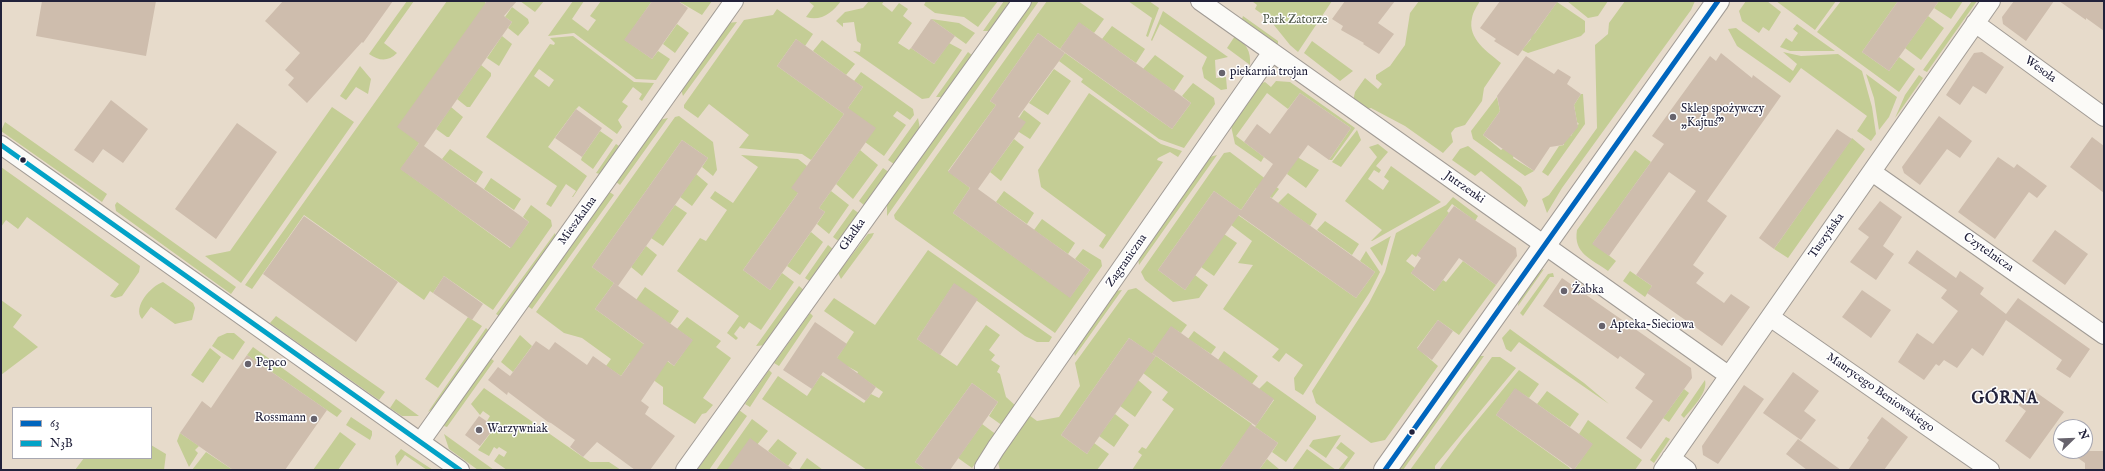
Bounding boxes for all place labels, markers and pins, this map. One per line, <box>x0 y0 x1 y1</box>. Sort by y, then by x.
place label: piekarnia trojan <box>1230 66 1308 80</box>
marker: piekarnia trojan <box>1217 68 1227 78</box>
place label: Sklep spożywczy „Kajtuś” <box>1681 103 1765 131</box>
marker: Sklep spożywczy „Kajtuś” <box>1668 112 1678 122</box>
unlabelled marker <box>18 155 28 165</box>
place label: Żabka <box>1572 284 1604 298</box>
marker: Żabka <box>1559 286 1569 296</box>
place label: Apteka-Sieciowa <box>1610 319 1694 333</box>
marker: Apteka-Sieciowa <box>1597 321 1607 331</box>
place label: Pepco <box>256 357 286 371</box>
marker: Pepco <box>243 359 253 369</box>
place label: Rossmann <box>255 412 306 426</box>
marker: Rossmann <box>309 414 319 424</box>
place label: Warzywniak <box>487 423 548 437</box>
marker: Warzywniak <box>474 425 484 435</box>
unlabelled marker <box>1407 427 1417 437</box>

